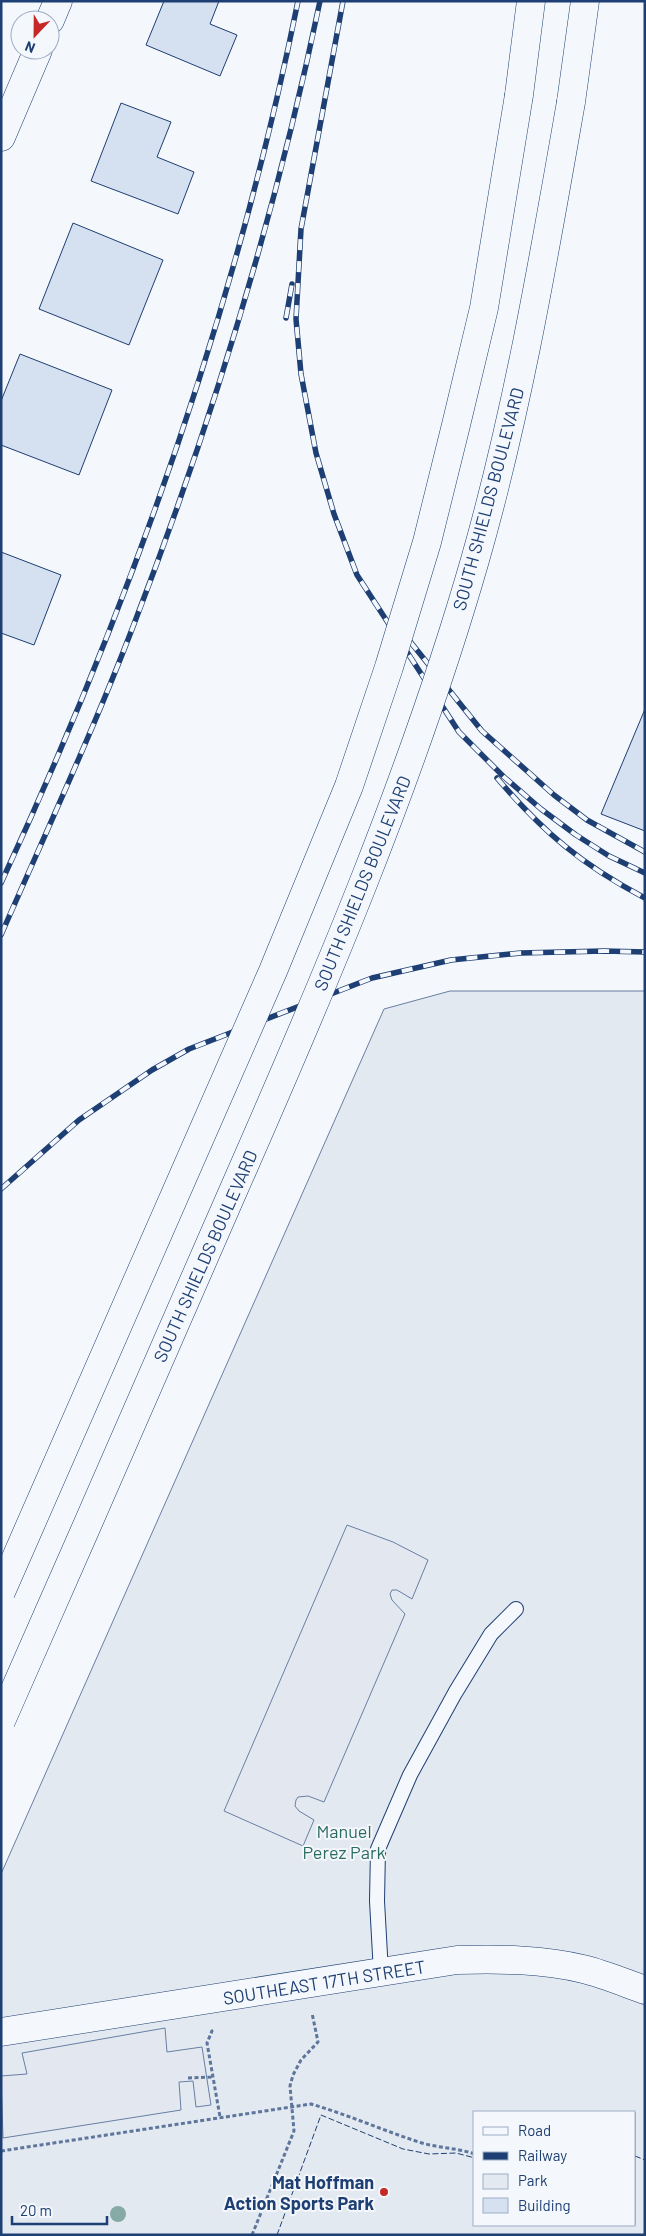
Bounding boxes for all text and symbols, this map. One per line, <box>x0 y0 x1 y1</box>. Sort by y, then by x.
north arrow <box>10 10 60 60</box>
text: N <box>22 38 37 57</box>
street label: SOUTH SHIELDS BOULEVARD <box>448 385 528 613</box>
street label: SOUTH SHIELDS BOULEVARD <box>309 772 415 994</box>
street label: SOUTH SHIELDS BOULEVARD <box>148 1147 262 1365</box>
park label: Manuel Perez Park <box>303 1820 385 1863</box>
street label: SOUTHEAST 17TH STREET <box>221 1955 427 2009</box>
legend <box>473 2111 636 2226</box>
text: Road <box>518 2121 551 2139</box>
text: Railway <box>518 2146 567 2164</box>
place label: Mat Hoffman Action Sports Park <box>224 2171 374 2214</box>
text: Park <box>518 2171 548 2189</box>
marker: Mat Hoffman Action Sports Park <box>378 2186 390 2198</box>
scale bar <box>12 2194 108 2226</box>
text: Building <box>518 2196 571 2214</box>
text: 20 m <box>20 2201 52 2219</box>

